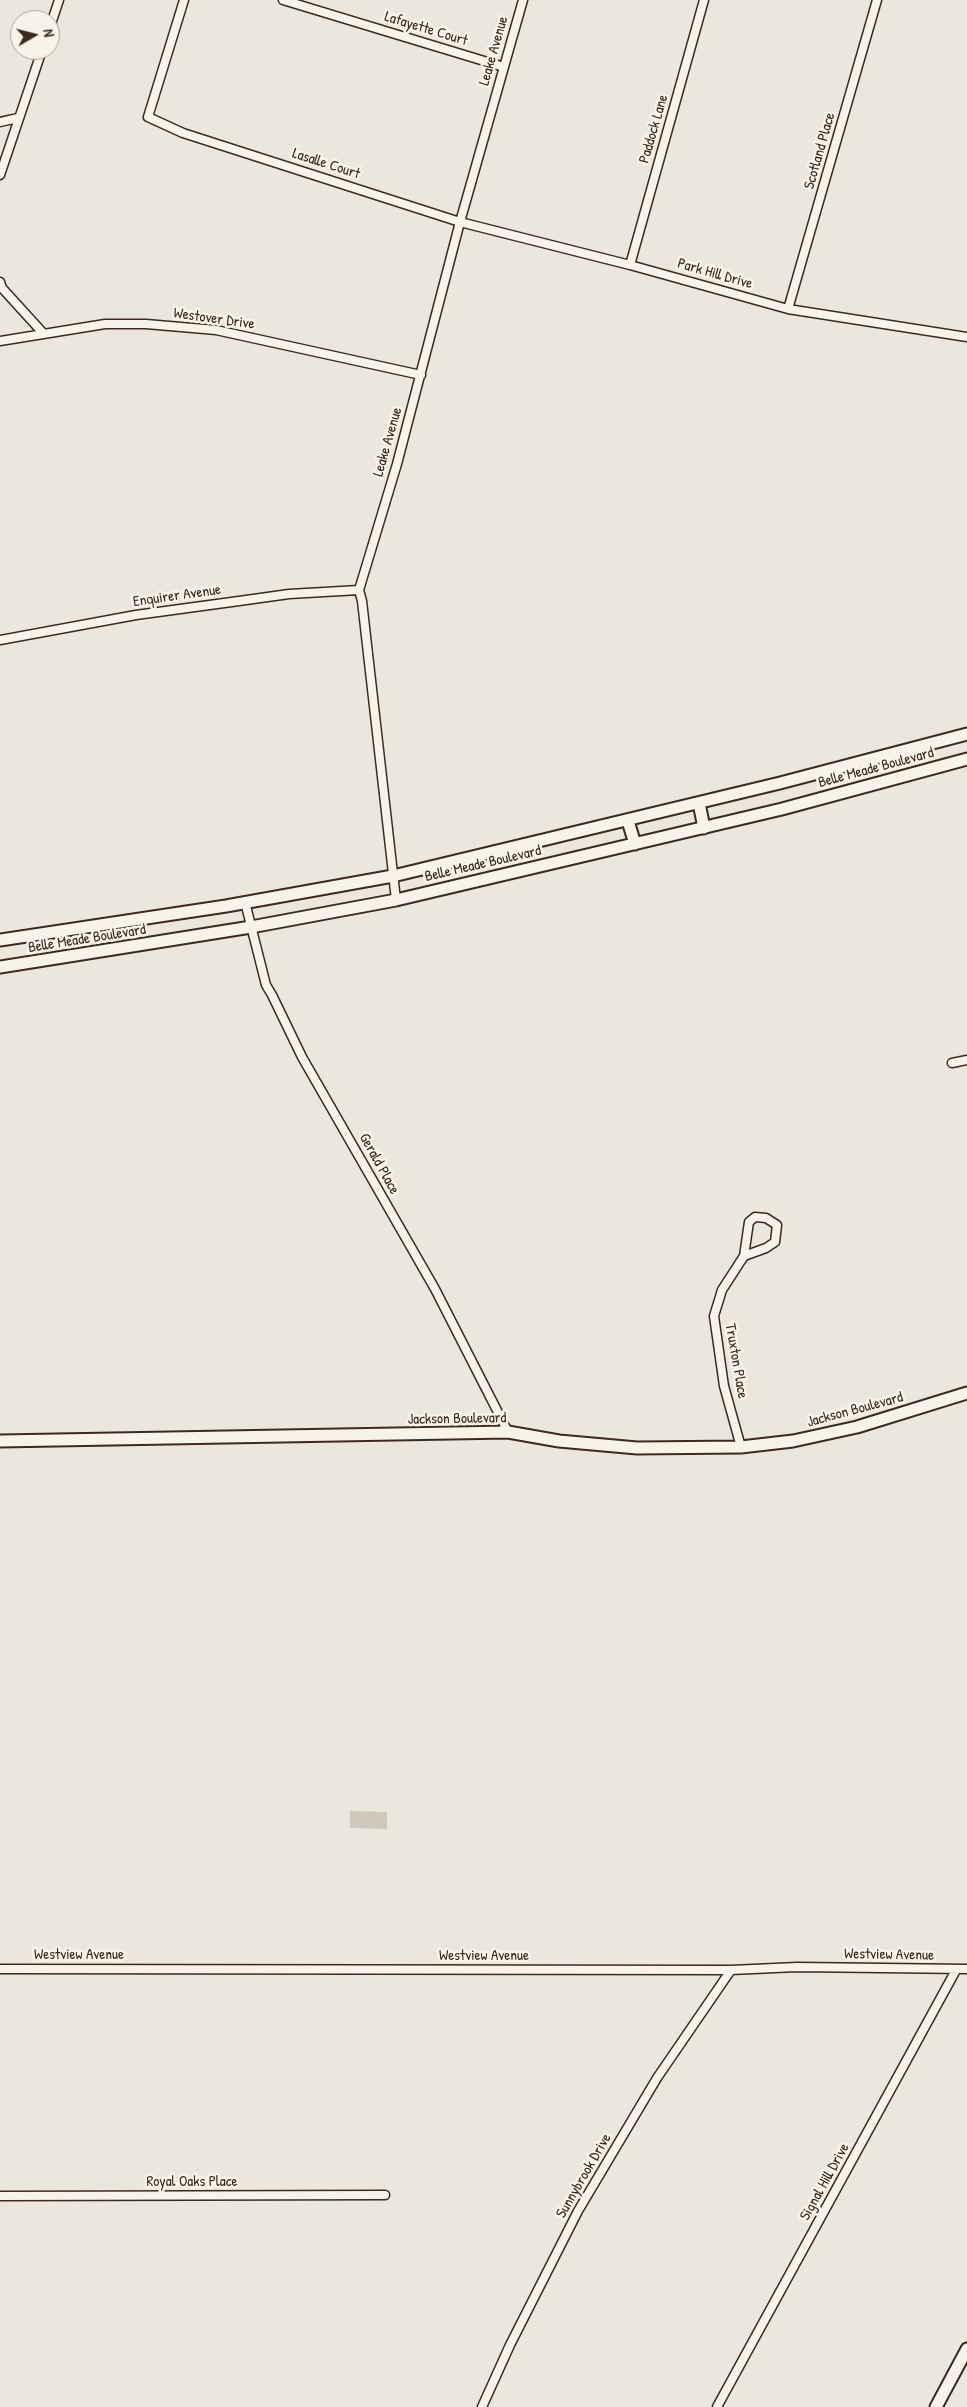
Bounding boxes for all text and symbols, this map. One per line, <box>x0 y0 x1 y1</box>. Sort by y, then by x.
street label: Lafayette Court <box>382 8 470 50</box>
north arrow <box>10 10 60 60</box>
street label: Leake Avenue <box>476 14 512 88</box>
text: N <box>39 28 59 38</box>
street label: Paddock Lane <box>636 93 672 165</box>
street label: Scotland Place <box>800 111 840 191</box>
street label: Lasalle Court <box>290 145 362 183</box>
street label: Park Hill Drive <box>675 255 755 293</box>
street label: Westover Drive <box>172 304 256 334</box>
street label: Leake Avenue <box>370 405 406 479</box>
street label: Enquirer Avenue <box>132 581 222 611</box>
street label: Belle Meade Boulevard <box>816 744 936 792</box>
street label: Belle Meade Boulevard <box>423 842 543 886</box>
street label: Belle Meade Boulevard <box>27 921 147 957</box>
street label: Gerald Place <box>355 1130 403 1198</box>
street label: Truxton Place <box>721 1322 751 1400</box>
street label: Jackson Boulevard <box>805 1389 905 1431</box>
street label: Jackson Boulevard <box>408 1409 506 1429</box>
street label: Westview Avenue <box>844 1945 934 1965</box>
street label: Westview Avenue <box>34 1946 124 1964</box>
street label: Westview Avenue <box>439 1947 529 1965</box>
street label: Sunnybrook Drive <box>553 2130 615 2222</box>
street label: Signal Hill Drive <box>796 2140 854 2224</box>
street label: Royal Oaks Place <box>146 2173 238 2191</box>

